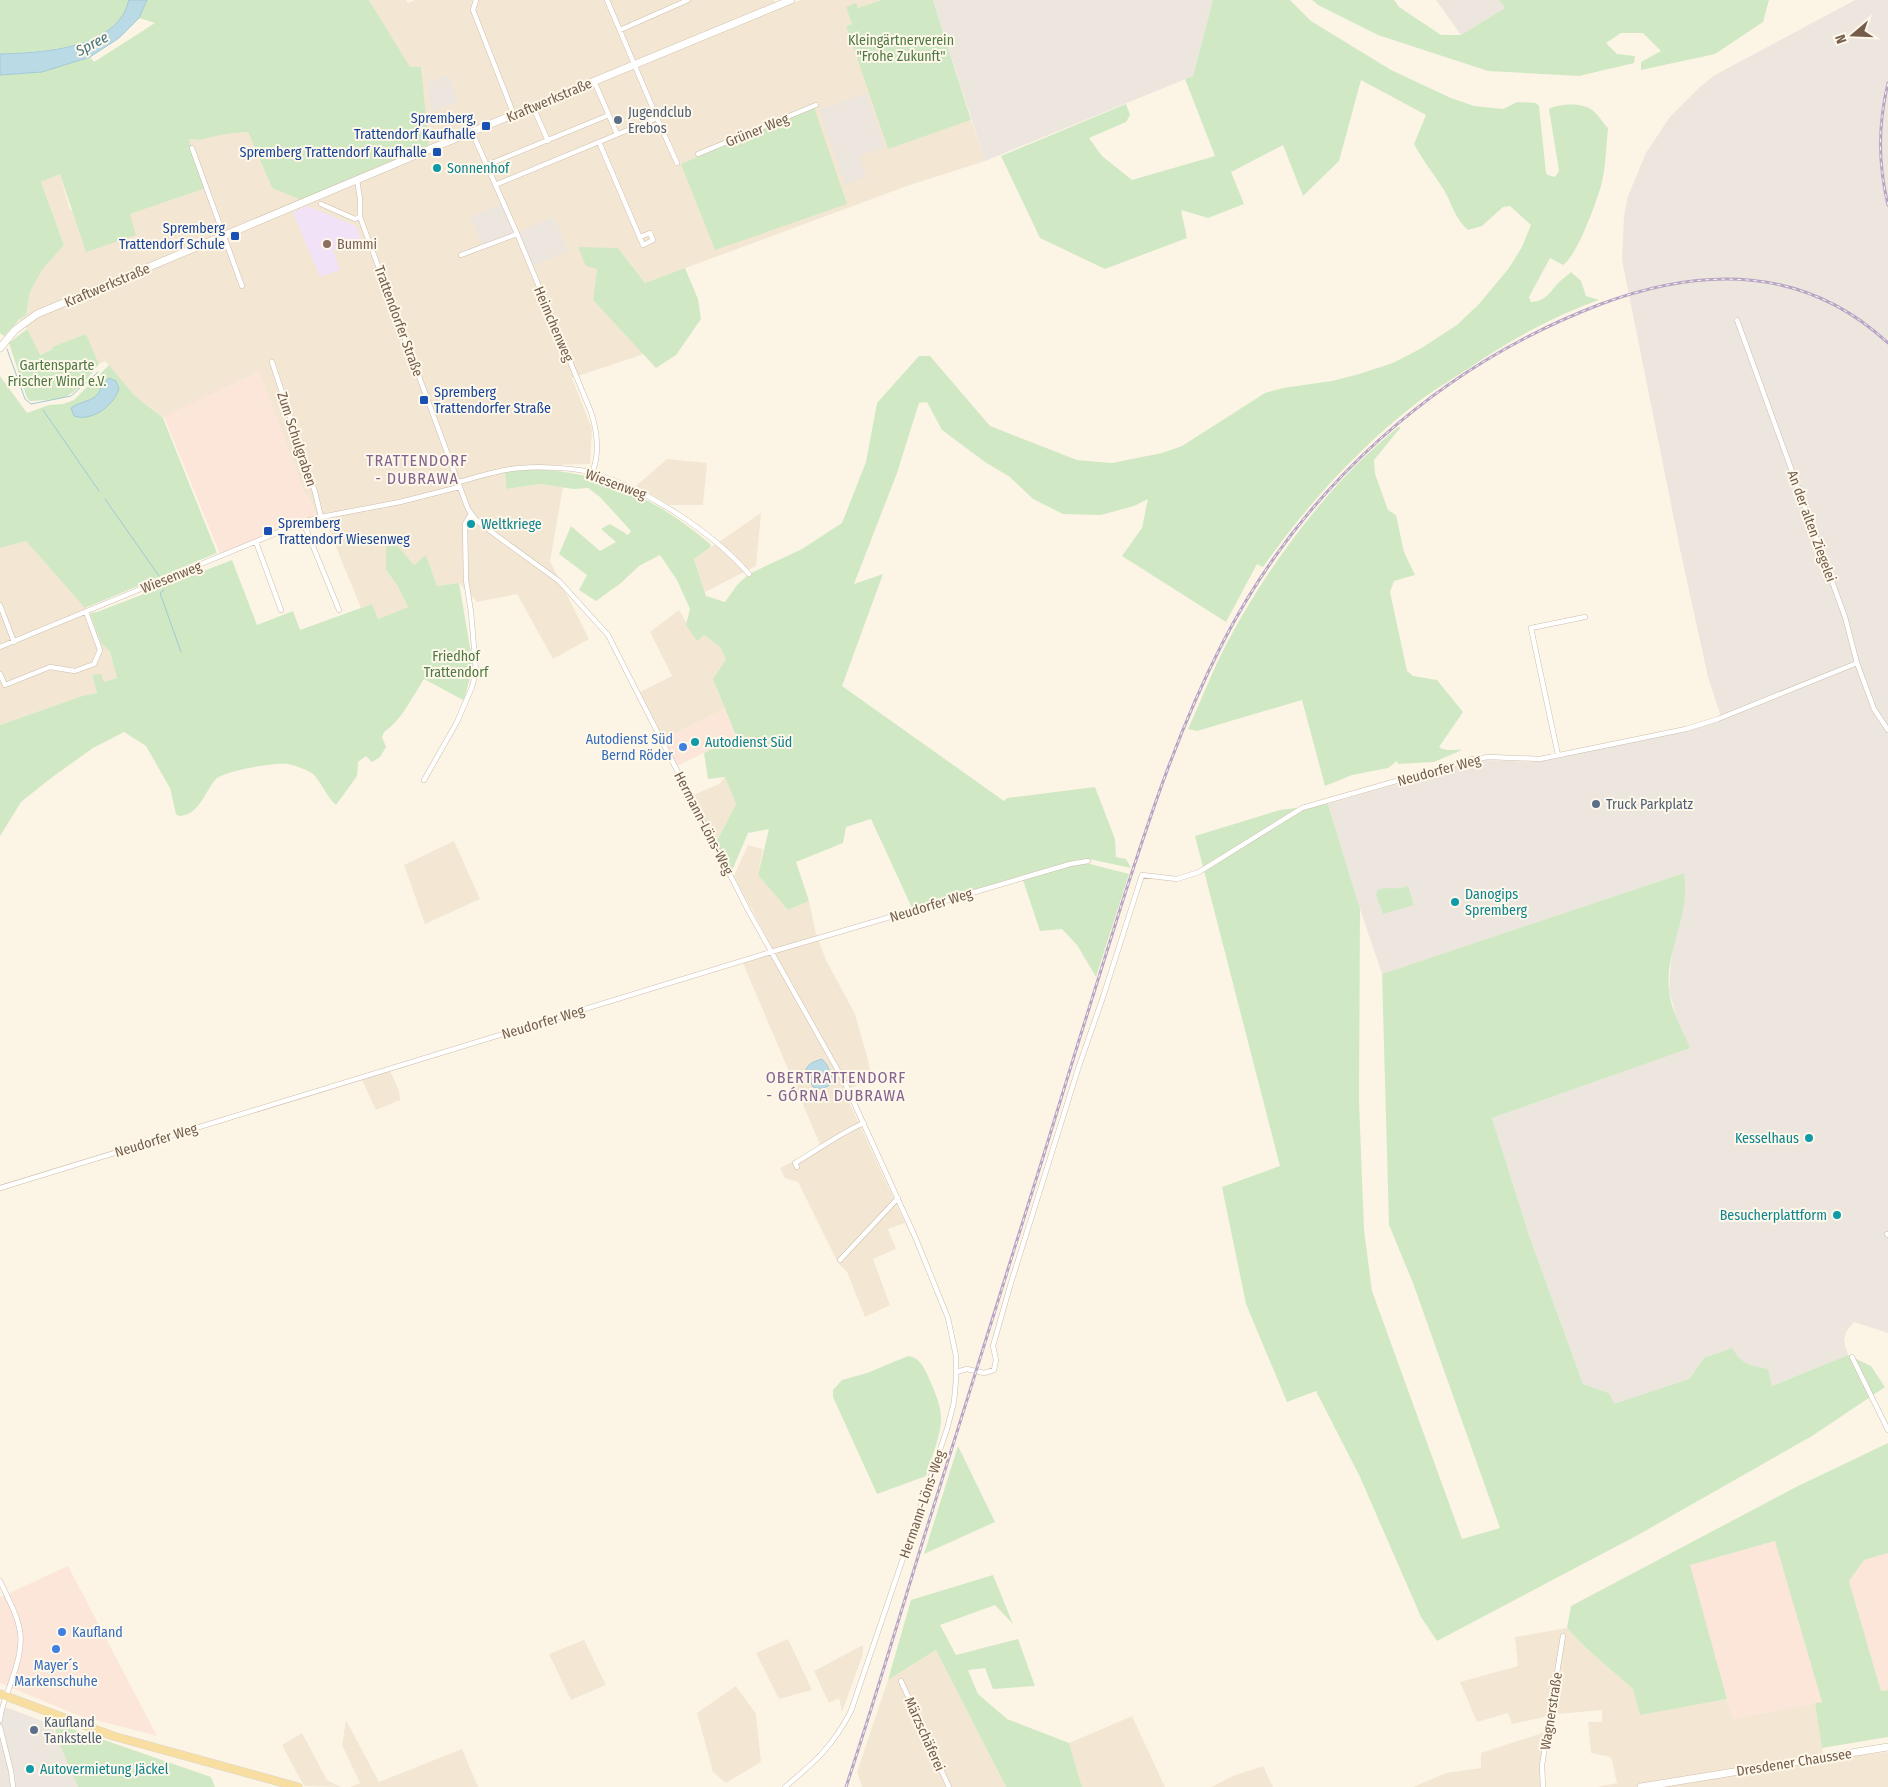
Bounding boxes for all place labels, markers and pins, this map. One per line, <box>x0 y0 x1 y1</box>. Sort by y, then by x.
place label: Jugendclub Erebos <box>628 104 692 137</box>
place label: Spremberg, Trattendorf Kaufhalle <box>354 110 476 143</box>
marker: Jugendclub Erebos <box>612 114 624 126</box>
marker: Spremberg, Trattendorf Kaufhalle <box>480 120 492 132</box>
place label: Spremberg Trattendorf Kaufhalle <box>239 144 427 161</box>
marker: Spremberg Trattendorf Kaufhalle <box>431 146 443 158</box>
place label: Sonnenhof <box>447 160 511 177</box>
marker: Sonnenhof <box>431 162 443 174</box>
place label: Spremberg Trattendorf Schule <box>119 220 225 253</box>
marker: Spremberg Trattendorf Schule <box>229 230 241 242</box>
place label: Bummi <box>337 236 377 253</box>
marker: Bummi <box>321 238 333 250</box>
place label: Spremberg Trattendorfer Straße <box>434 384 551 417</box>
marker: Spremberg Trattendorfer Straße <box>418 394 430 406</box>
place label: Spremberg Trattendorf Wiesenweg <box>278 515 410 548</box>
place label: Weltkriege <box>481 516 542 533</box>
marker: Weltkriege <box>465 518 477 530</box>
marker: Spremberg Trattendorf Wiesenweg <box>262 525 274 537</box>
place label: Autodienst Süd Bernd Röder <box>586 731 673 764</box>
place label: Autodienst Süd <box>705 734 792 751</box>
marker: Autodienst Süd <box>689 736 701 748</box>
marker: Autodienst Süd Bernd Röder <box>677 741 689 753</box>
place label: Truck Parkplatz <box>1606 796 1693 813</box>
marker: Truck Parkplatz <box>1590 798 1602 810</box>
place label: Danogips Spremberg <box>1465 886 1528 919</box>
marker: Danogips Spremberg <box>1449 896 1461 908</box>
place label: Kesselhaus <box>1735 1130 1799 1147</box>
marker: Kesselhaus <box>1803 1132 1815 1144</box>
place label: Besucherplattform <box>1720 1207 1827 1224</box>
marker: Besucherplattform <box>1831 1209 1843 1221</box>
place label: Kaufland <box>72 1624 123 1641</box>
marker: Kaufland <box>56 1626 68 1638</box>
marker: Mayer´s Markenschuhe <box>50 1643 62 1655</box>
place label: Mayer´s Markenschuhe <box>14 1657 98 1690</box>
place label: Kaufland Tankstelle <box>44 1714 102 1747</box>
marker: Kaufland Tankstelle <box>28 1724 40 1736</box>
place label: Autovermietung Jäckel <box>40 1761 169 1778</box>
marker: Autovermietung Jäckel <box>24 1763 36 1775</box>

